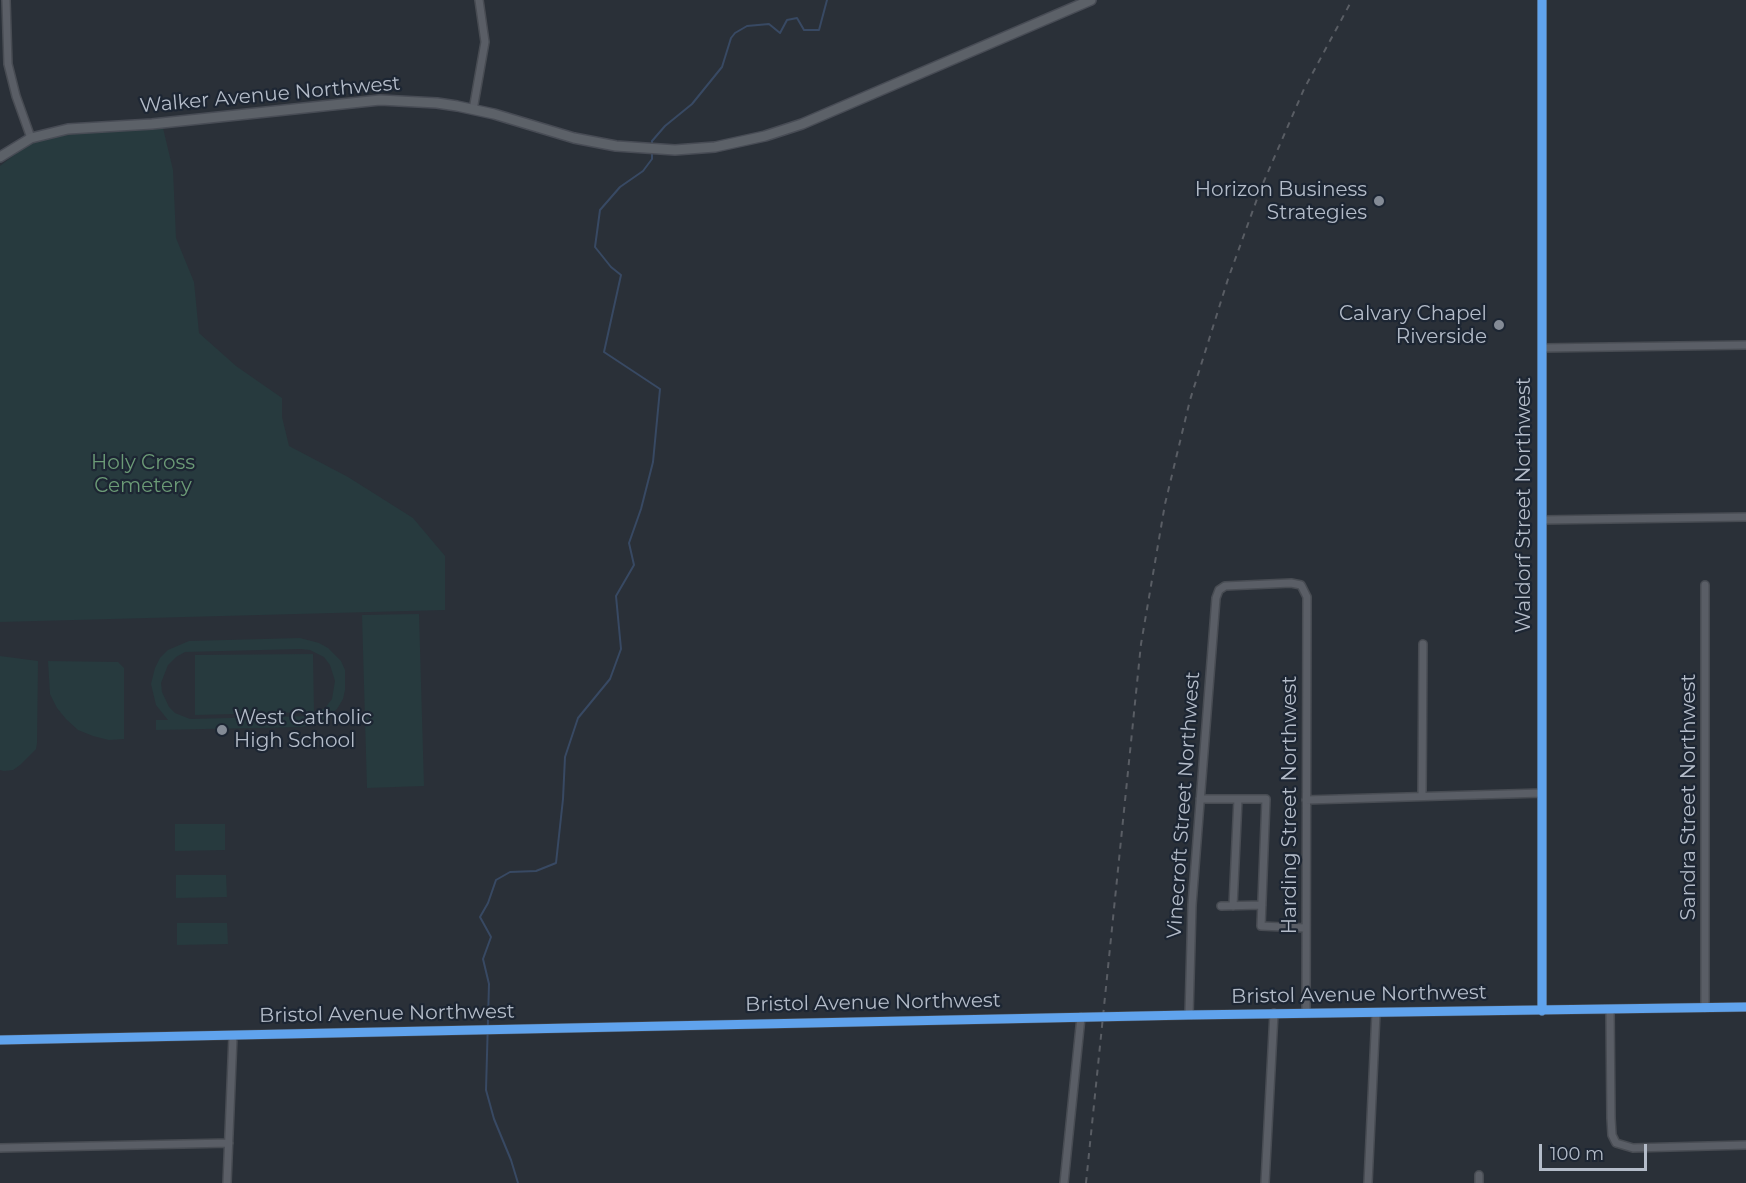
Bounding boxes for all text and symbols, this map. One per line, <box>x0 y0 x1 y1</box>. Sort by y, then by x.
street label: Walker Avenue Northwest <box>139 72 401 118</box>
place label: Horizon Business Strategies <box>1195 178 1367 225</box>
marker: Horizon Business Strategies <box>1372 194 1386 208</box>
place label: Calvary Chapel Riverside <box>1339 302 1487 349</box>
marker: Calvary Chapel Riverside <box>1492 318 1506 332</box>
street label: Waldorf Street Northwest <box>1512 377 1536 633</box>
park label: Holy Cross Cemetery <box>91 451 195 498</box>
street label: Vinecroft Street Northwest <box>1163 671 1205 939</box>
street label: Sandra Street Northwest <box>1677 674 1701 920</box>
street label: Harding Street Northwest <box>1278 676 1302 934</box>
place label: West Catholic High School <box>234 706 372 753</box>
marker: West Catholic High School <box>215 723 229 737</box>
street label: Bristol Avenue Northwest <box>1231 981 1487 1009</box>
street label: Bristol Avenue Northwest <box>745 989 1001 1017</box>
street label: Bristol Avenue Northwest <box>259 1000 515 1028</box>
scale bar <box>1542 1132 1650 1170</box>
text: 100 m <box>1550 1143 1604 1165</box>

